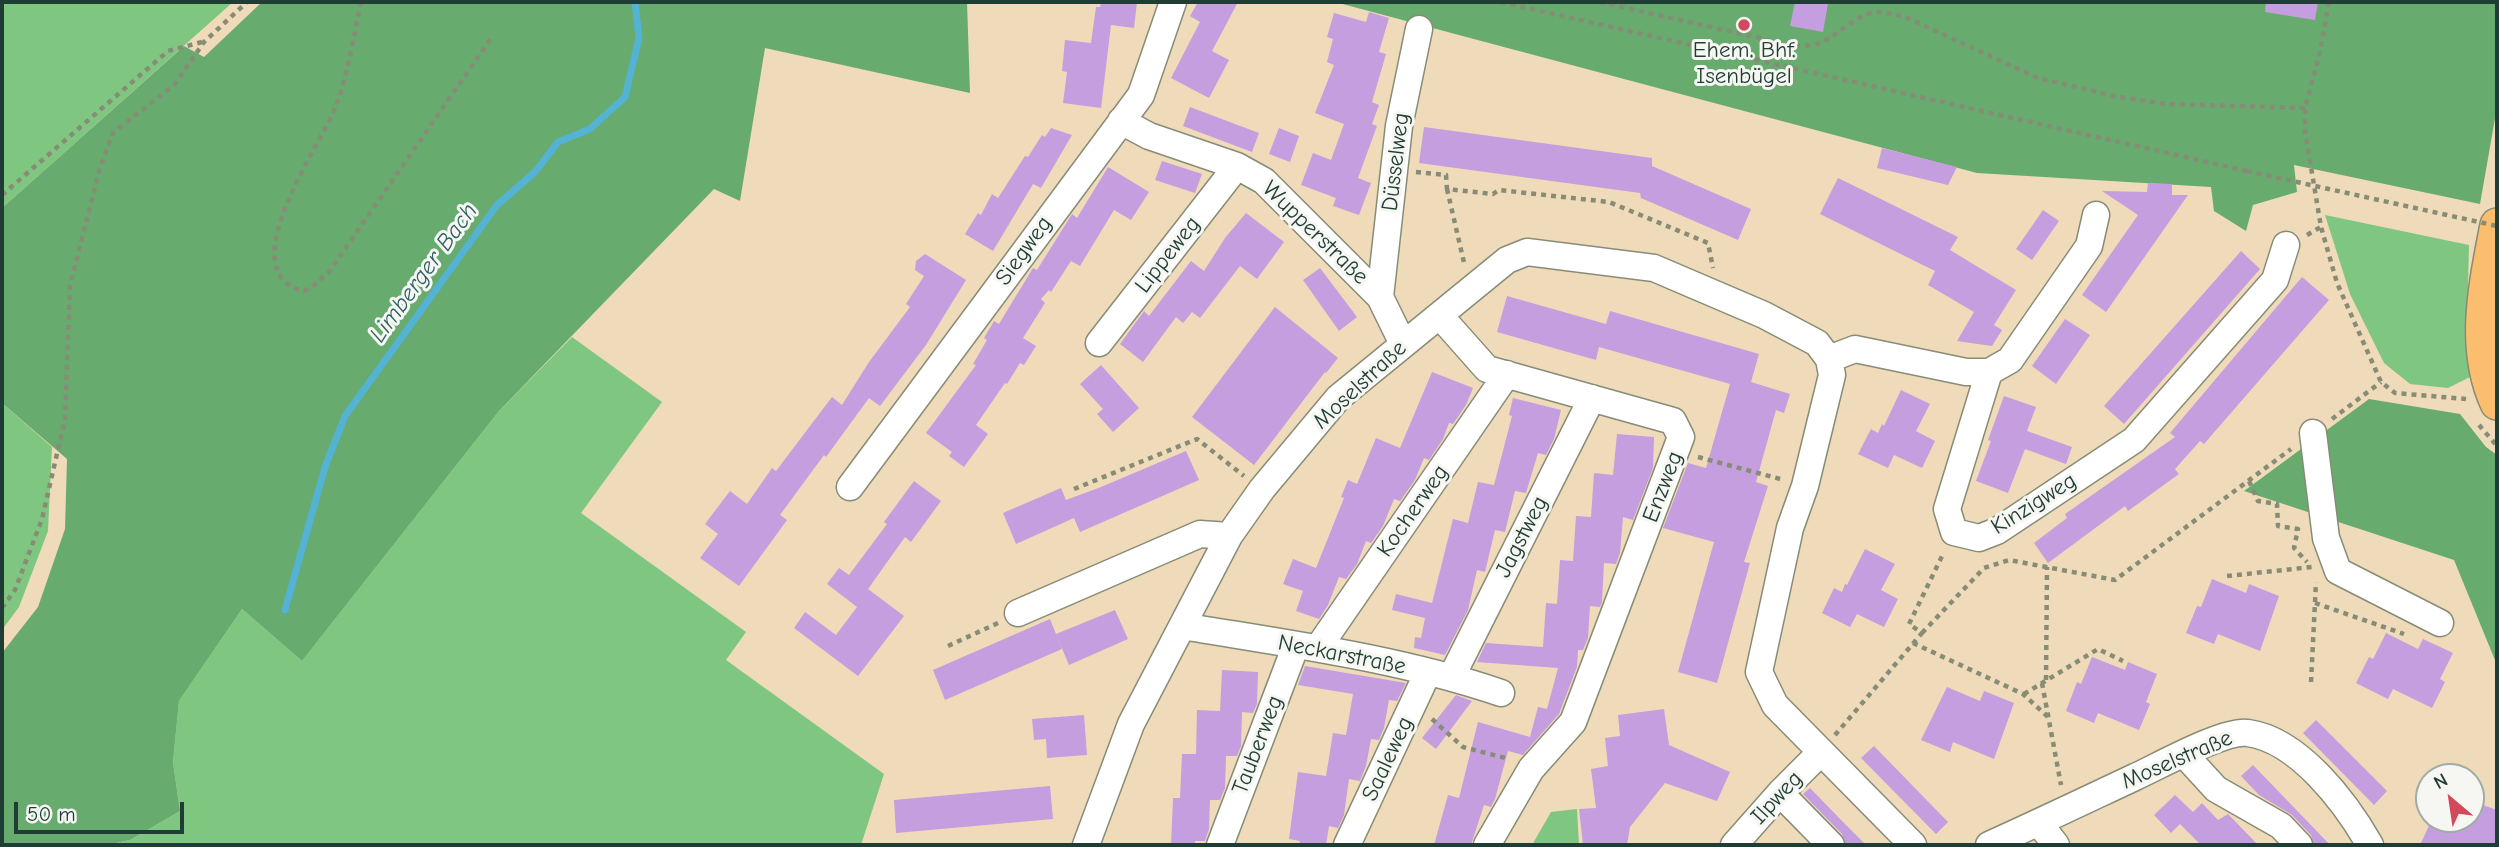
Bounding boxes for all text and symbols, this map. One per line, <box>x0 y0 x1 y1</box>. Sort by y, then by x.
marker: Ehem. Bhf. Isenbügel <box>1736 17 1752 33</box>
place label: Ehem. Bhf. Isenbügel <box>1693 36 1795 90</box>
street label: Düsselweg <box>1376 111 1416 213</box>
street label: Wupperstraße <box>1256 175 1374 291</box>
water label: Limberger Bach <box>364 198 484 348</box>
street label: Siegweg <box>990 211 1058 291</box>
street label: Lippeweg <box>1130 211 1206 299</box>
street label: Moselstraße <box>1308 335 1412 435</box>
street label: Enzweg <box>1637 448 1689 526</box>
street label: Kocherweg <box>1371 460 1455 562</box>
street label: Kinzigweg <box>1986 467 2082 541</box>
street label: Jagstweg <box>1490 492 1554 582</box>
street label: Neckarstraße <box>1276 629 1408 681</box>
street label: Tauberweg <box>1227 692 1289 798</box>
street label: Saaleweg <box>1356 712 1420 806</box>
street label: Moselstraße <box>2117 724 2237 796</box>
north arrow <box>2415 763 2485 833</box>
street label: Ilpweg <box>1745 766 1809 830</box>
text: N <box>2430 769 2452 794</box>
scale bar <box>18 788 187 832</box>
text: 50 m <box>27 802 76 826</box>

